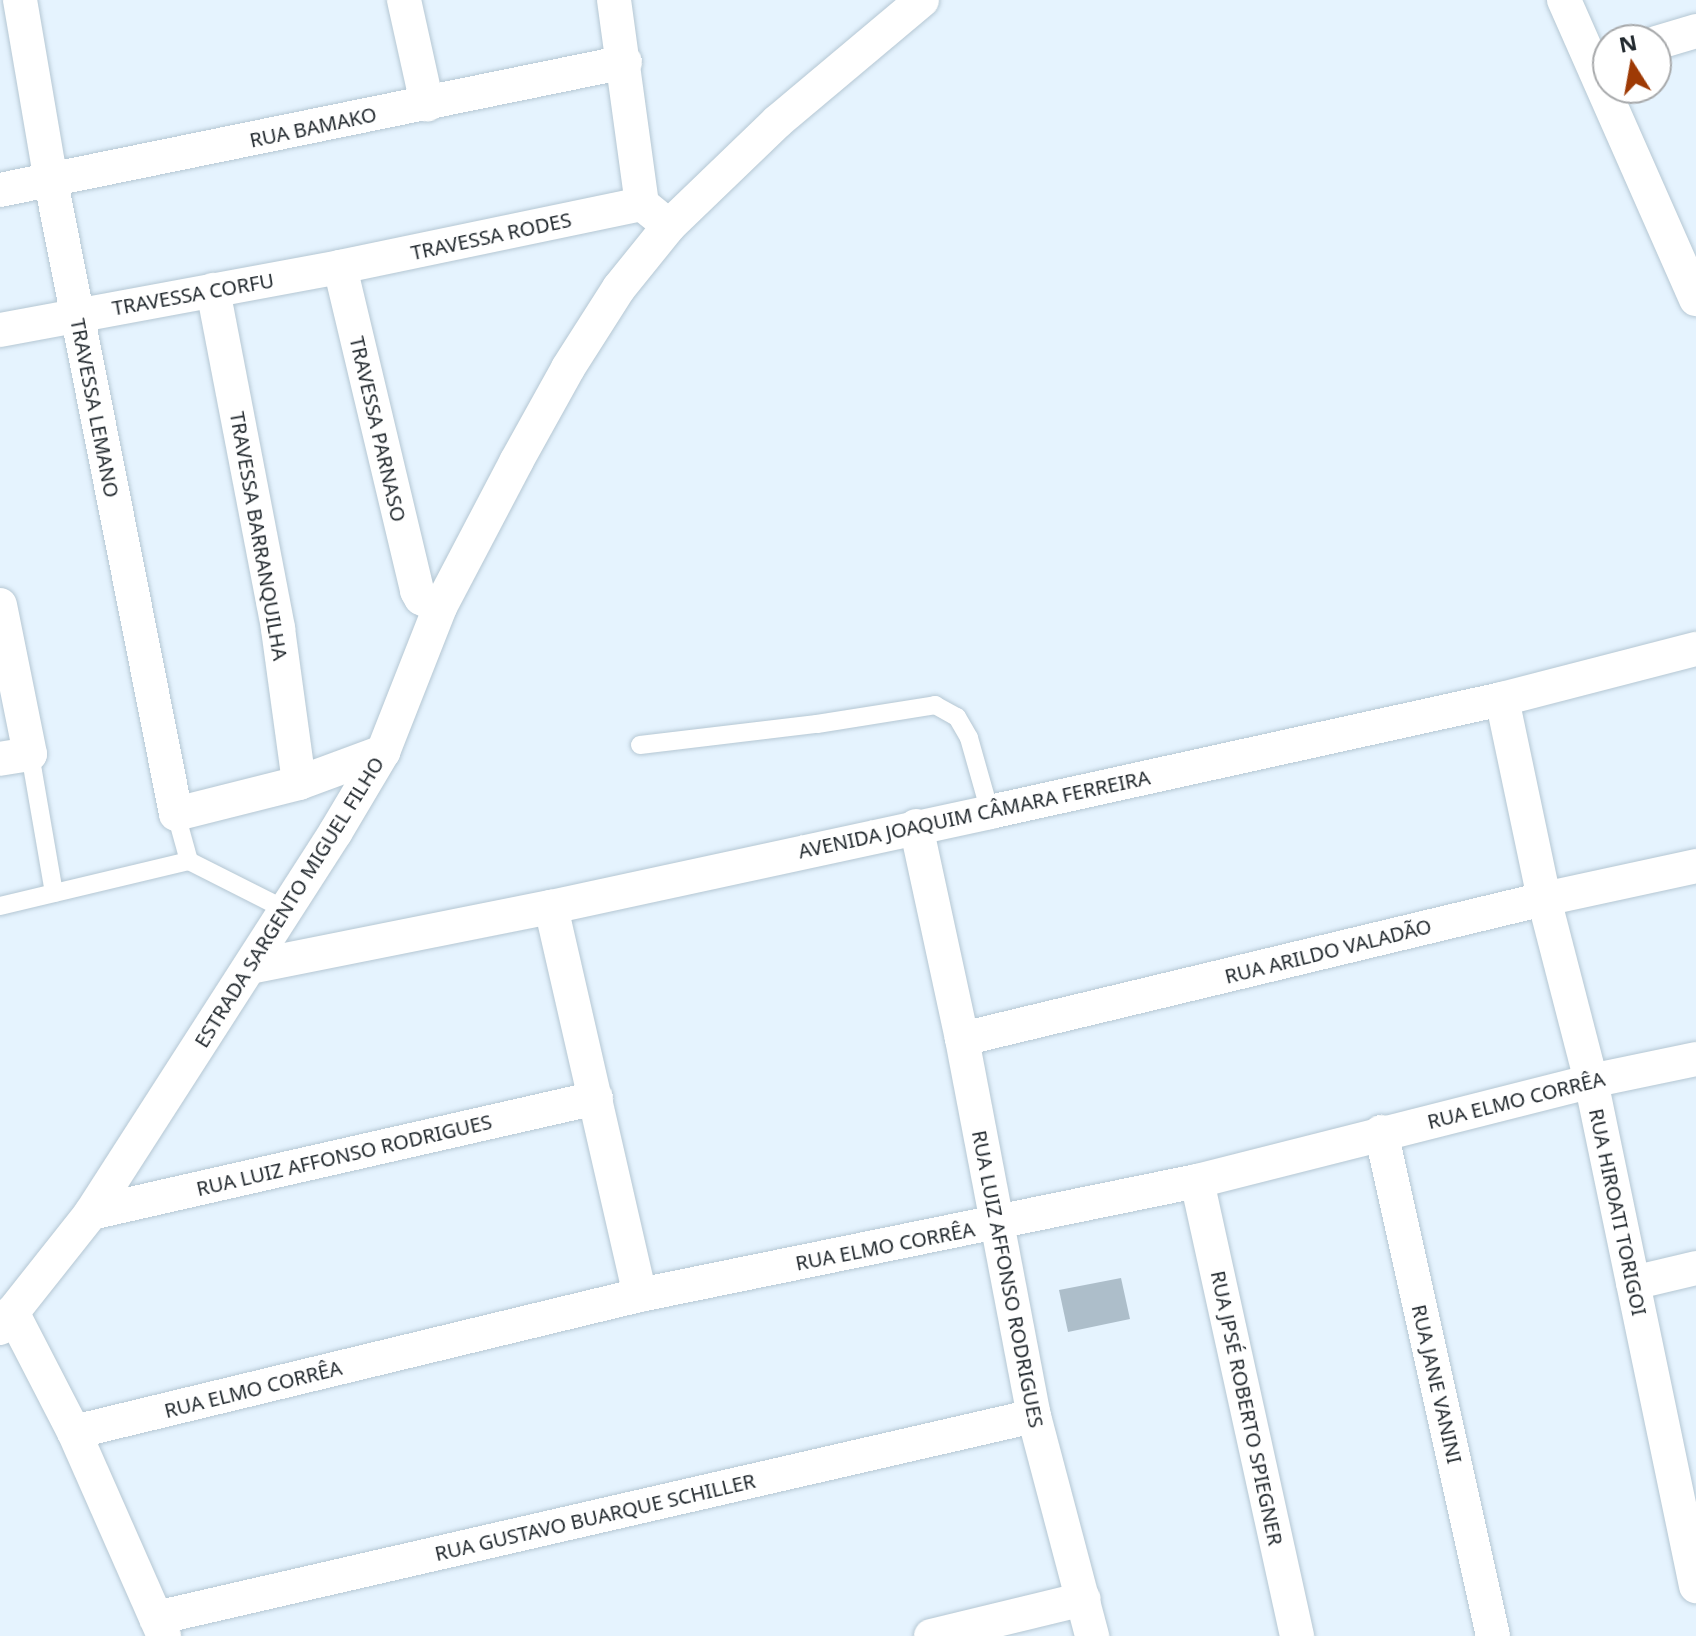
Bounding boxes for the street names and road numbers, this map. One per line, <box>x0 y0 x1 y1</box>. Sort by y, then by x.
street label: RUA BAMAKO <box>247 102 379 152</box>
street label: TRAVESSA RODES <box>409 207 573 265</box>
street label: TRAVESSA CORFU <box>110 268 276 320</box>
street label: TRAVESSA LEMANO <box>66 316 124 500</box>
street label: TRAVESSA PARNASO <box>345 334 411 524</box>
street label: TRAVESSA BARRANQUILHA <box>225 410 293 662</box>
street label: ESTRADA SARGENTO MIGUEL FILHO <box>189 752 389 1052</box>
street label: AVENIDA JOAQUIM CÂMARA FERREIRA <box>796 765 1152 863</box>
street label: RUA ARILDO VALADÃO <box>1222 914 1434 988</box>
street label: RUA ELMO CORRÊA <box>1425 1066 1607 1134</box>
street label: RUA HIROATI TORIGOI <box>1584 1106 1652 1318</box>
street label: RUA LUIZ AFFONSO RODRIGUES <box>194 1109 494 1201</box>
street label: RUA LUIZ AFFONSO RODRIGUES <box>967 1128 1049 1430</box>
street label: RUA ELMO CORRÊA <box>793 1217 977 1275</box>
street label: RUA JPSÉ ROBERTO SPIEGNER <box>1206 1268 1288 1548</box>
street label: RUA JANE VANINI <box>1407 1302 1467 1466</box>
street label: RUA ELMO CORRÊA <box>162 1355 344 1423</box>
street label: RUA GUSTAVO BUARQUE SCHILLER <box>432 1468 758 1566</box>

